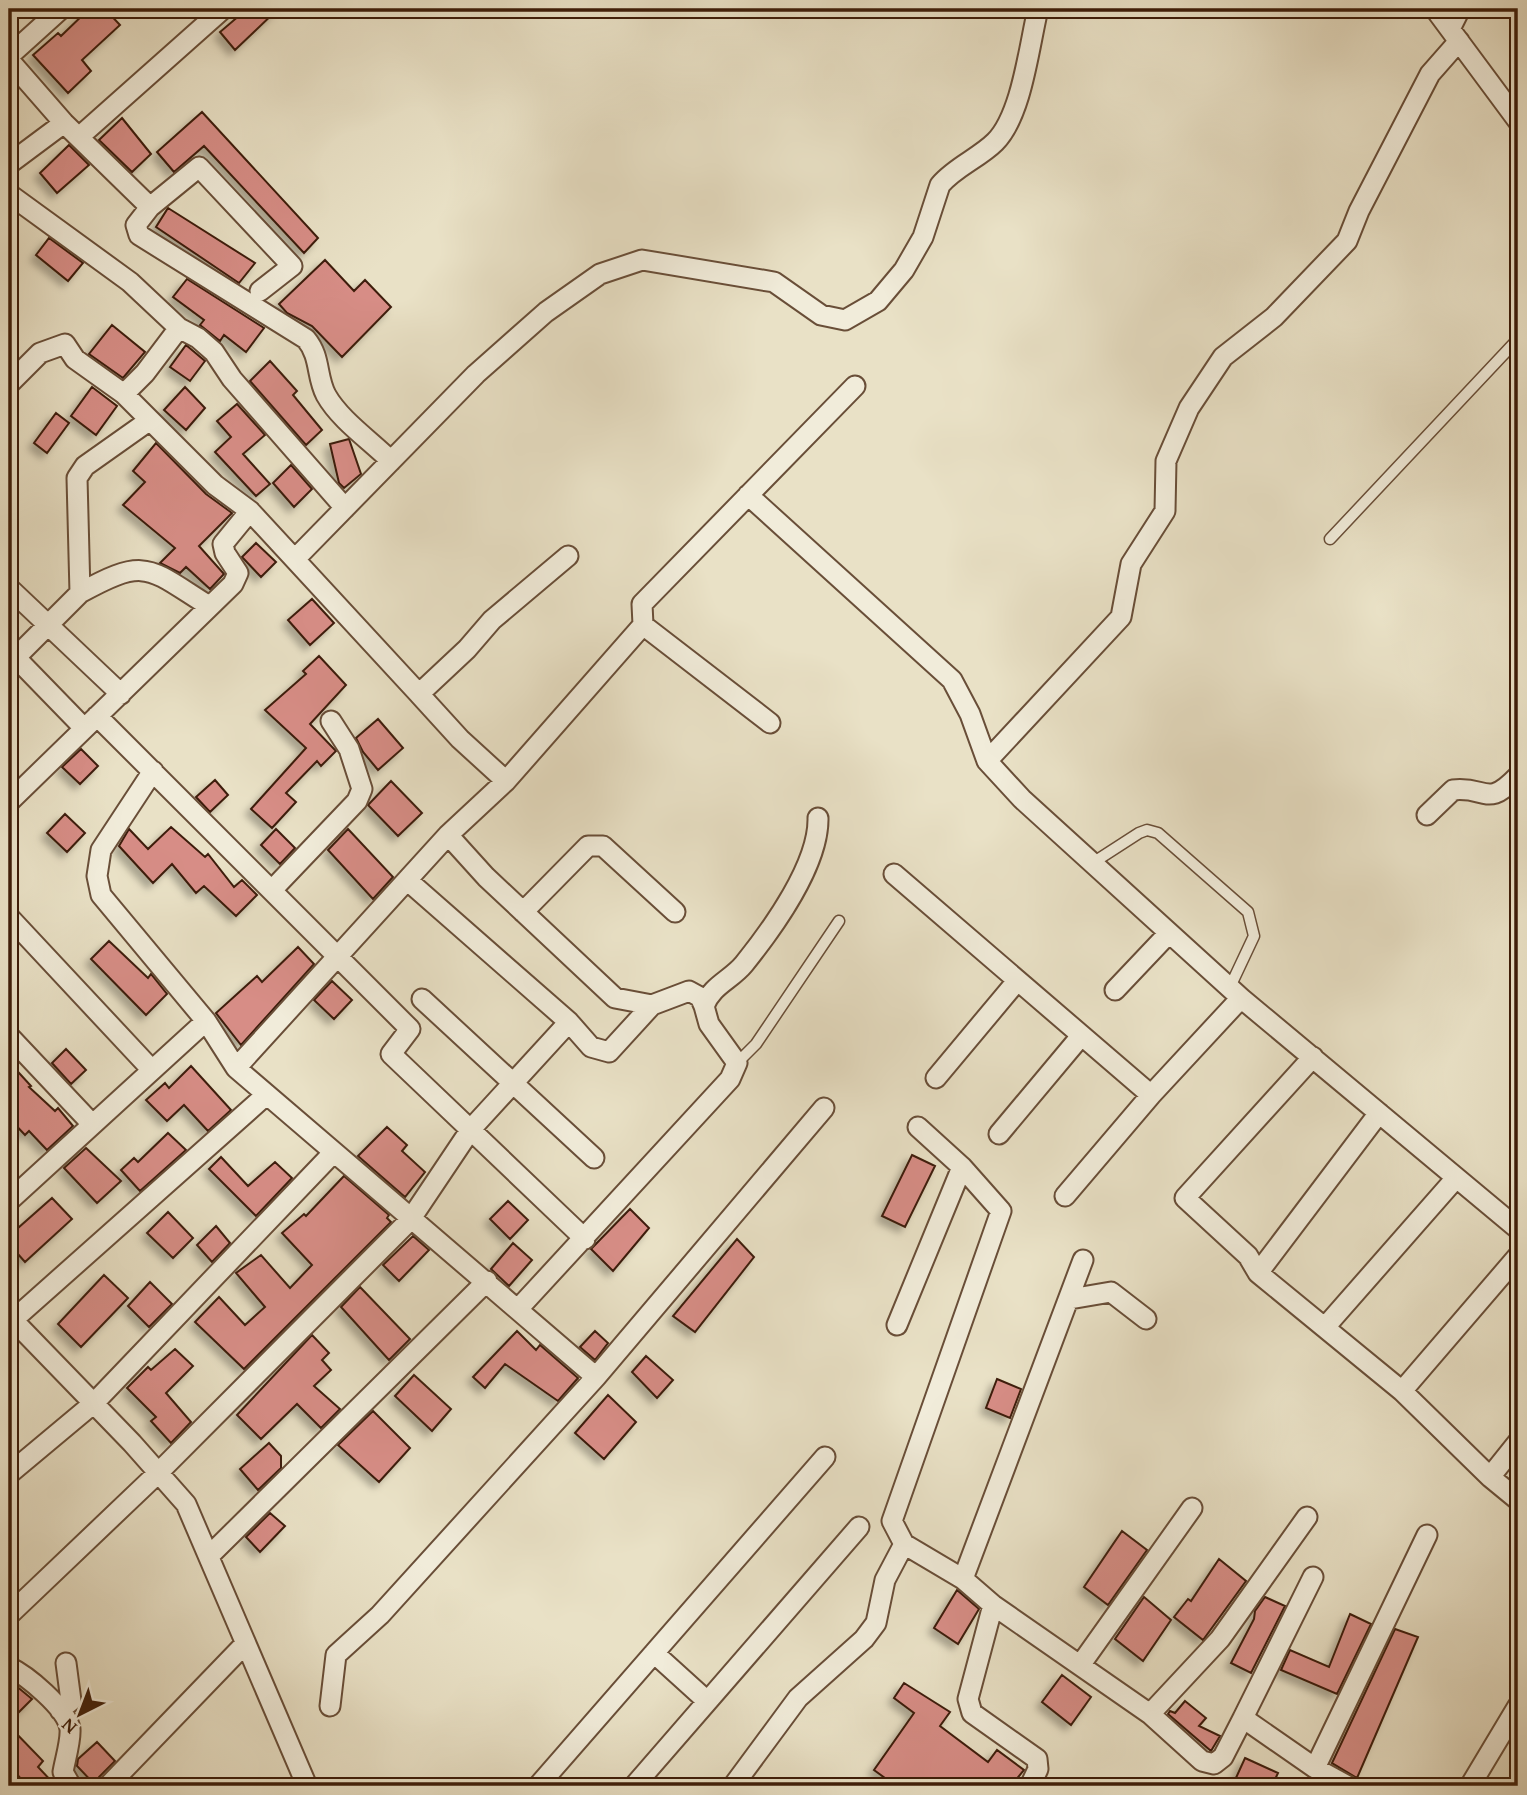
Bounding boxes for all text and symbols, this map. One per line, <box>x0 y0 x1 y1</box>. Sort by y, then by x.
north arrow <box>46 1680 116 1750</box>
text: N <box>54 1712 83 1741</box>

